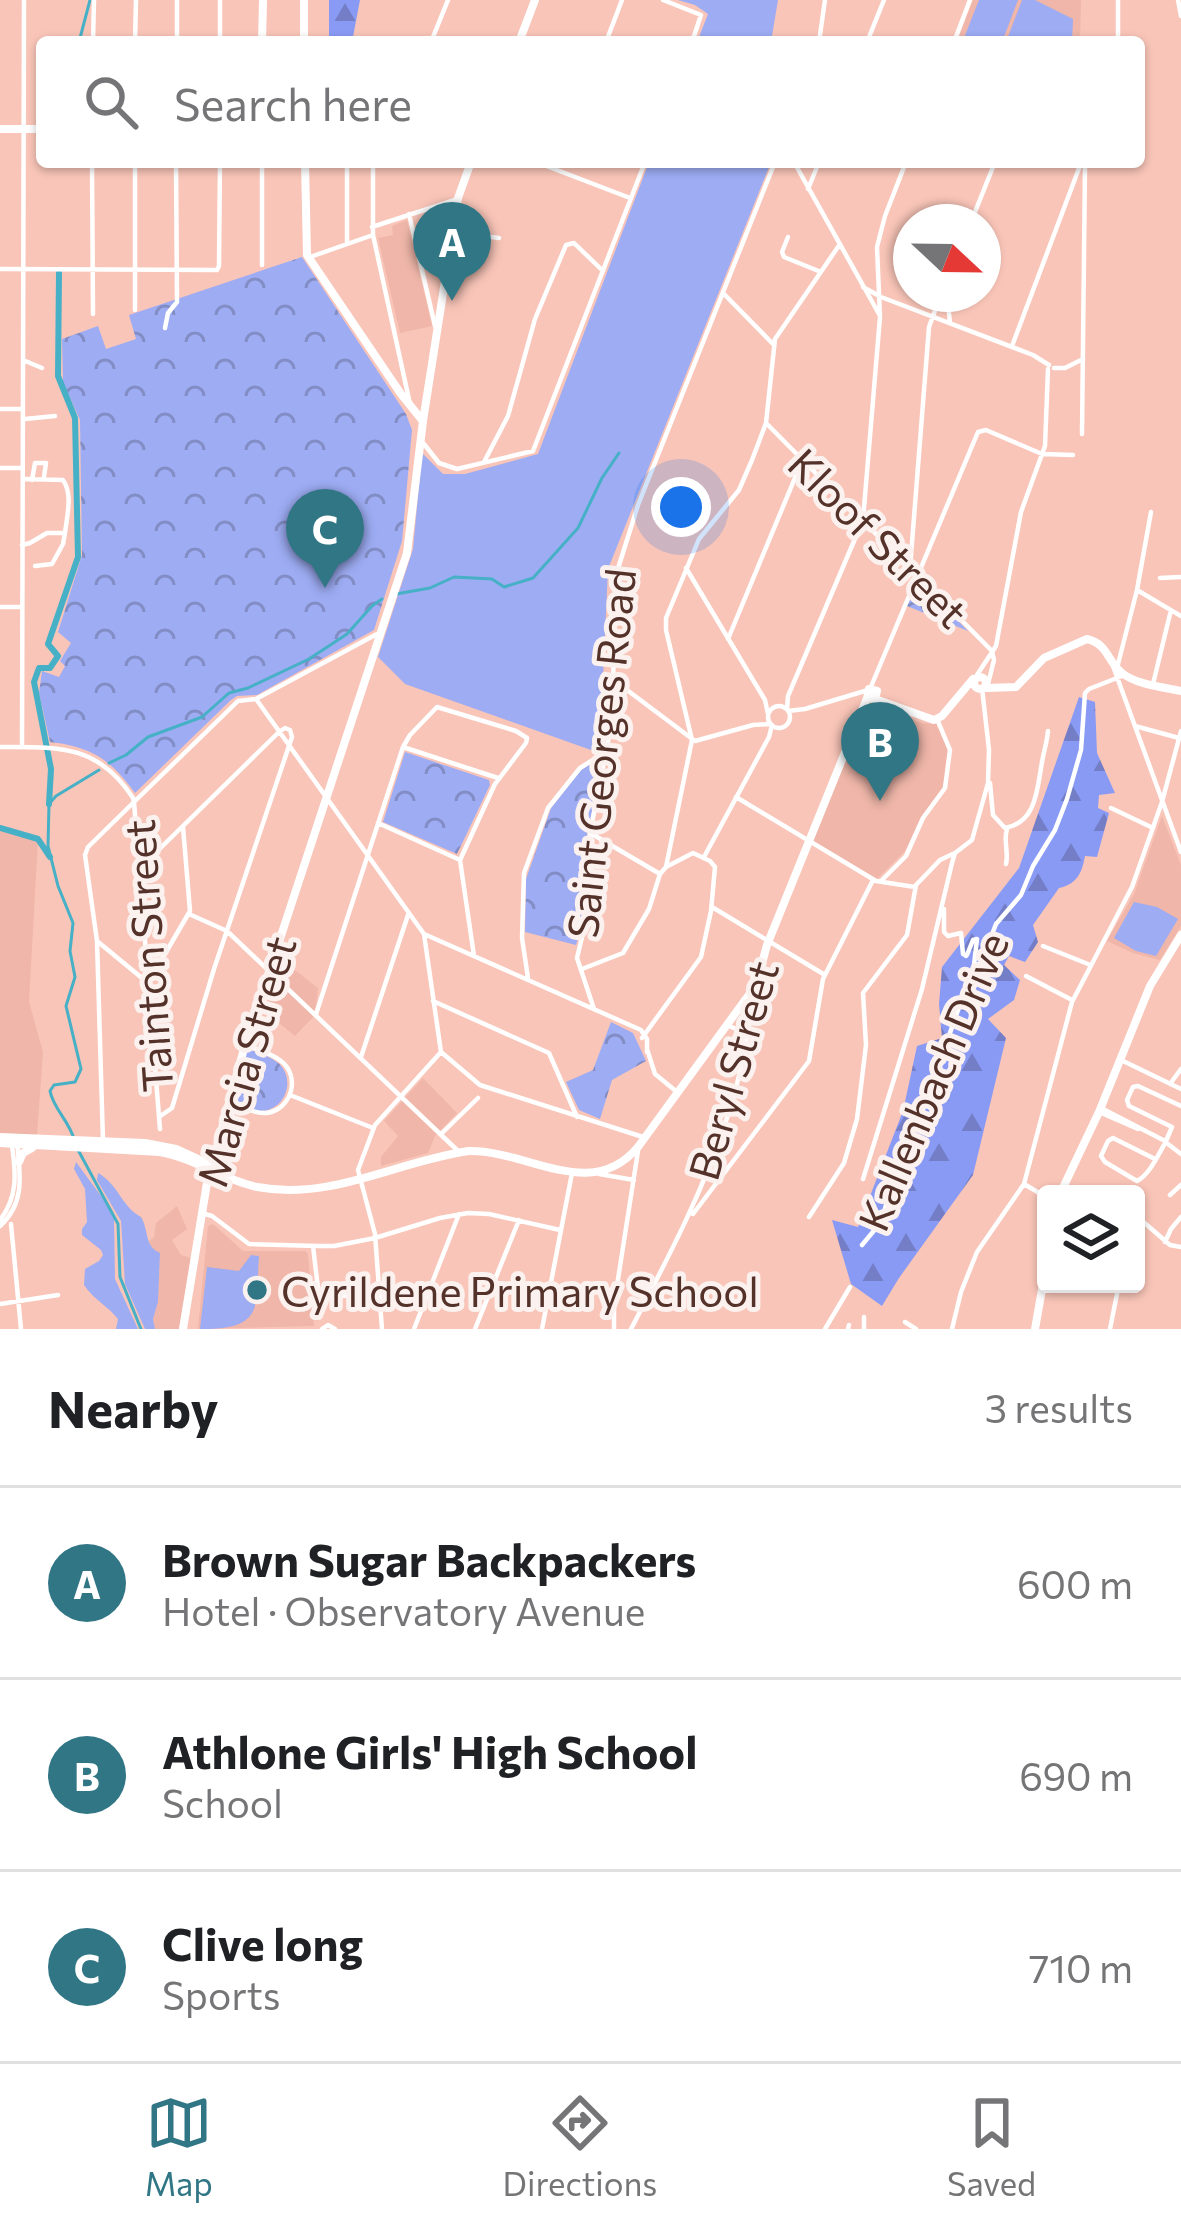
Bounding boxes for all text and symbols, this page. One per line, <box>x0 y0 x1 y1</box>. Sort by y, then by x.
search box <box>36 36 1145 168</box>
icon: search <box>78 69 144 135</box>
text: Search here <box>174 75 412 130</box>
pin: A <box>413 202 491 301</box>
north arrow <box>893 204 1001 312</box>
street label: Kloof Street <box>779 437 979 637</box>
your location <box>651 477 711 537</box>
pin: C <box>286 489 364 588</box>
street label: Saint Georges Road <box>555 566 645 940</box>
pin: B <box>841 702 919 801</box>
street label: Tainton Street <box>112 818 182 1094</box>
street label: Kallenbach Drive <box>846 924 1018 1238</box>
street label: Marcia Street <box>184 930 306 1192</box>
street label: Beryl Street <box>676 955 788 1185</box>
map controls <box>1037 1185 1145 1293</box>
button: layers <box>1037 1185 1145 1293</box>
place label: Cyrildene Primary School <box>281 1264 759 1316</box>
marker: Cyrildene Primary School <box>244 1277 270 1303</box>
text: Nearby <box>48 1376 218 1439</box>
text: 3 results <box>985 1383 1133 1431</box>
text: Brown Sugar Backpackers <box>162 1531 696 1586</box>
text: A <box>73 1559 101 1607</box>
text: 600 m <box>1017 1559 1133 1607</box>
text: Hotel · Observatory Avenue <box>162 1586 645 1634</box>
text: Athlone Girls' High School <box>162 1723 697 1778</box>
text: B <box>74 1751 100 1799</box>
text: 690 m <box>1019 1751 1133 1799</box>
text: School <box>162 1778 283 1826</box>
text: Clive long <box>162 1915 363 1970</box>
text: C <box>74 1943 100 1991</box>
text: 710 m <box>1029 1943 1133 1991</box>
text: Sports <box>162 1970 281 2018</box>
tab: Map <box>145 2090 213 2203</box>
tab: Directions <box>503 2090 657 2203</box>
tab: Saved <box>947 2090 1036 2203</box>

